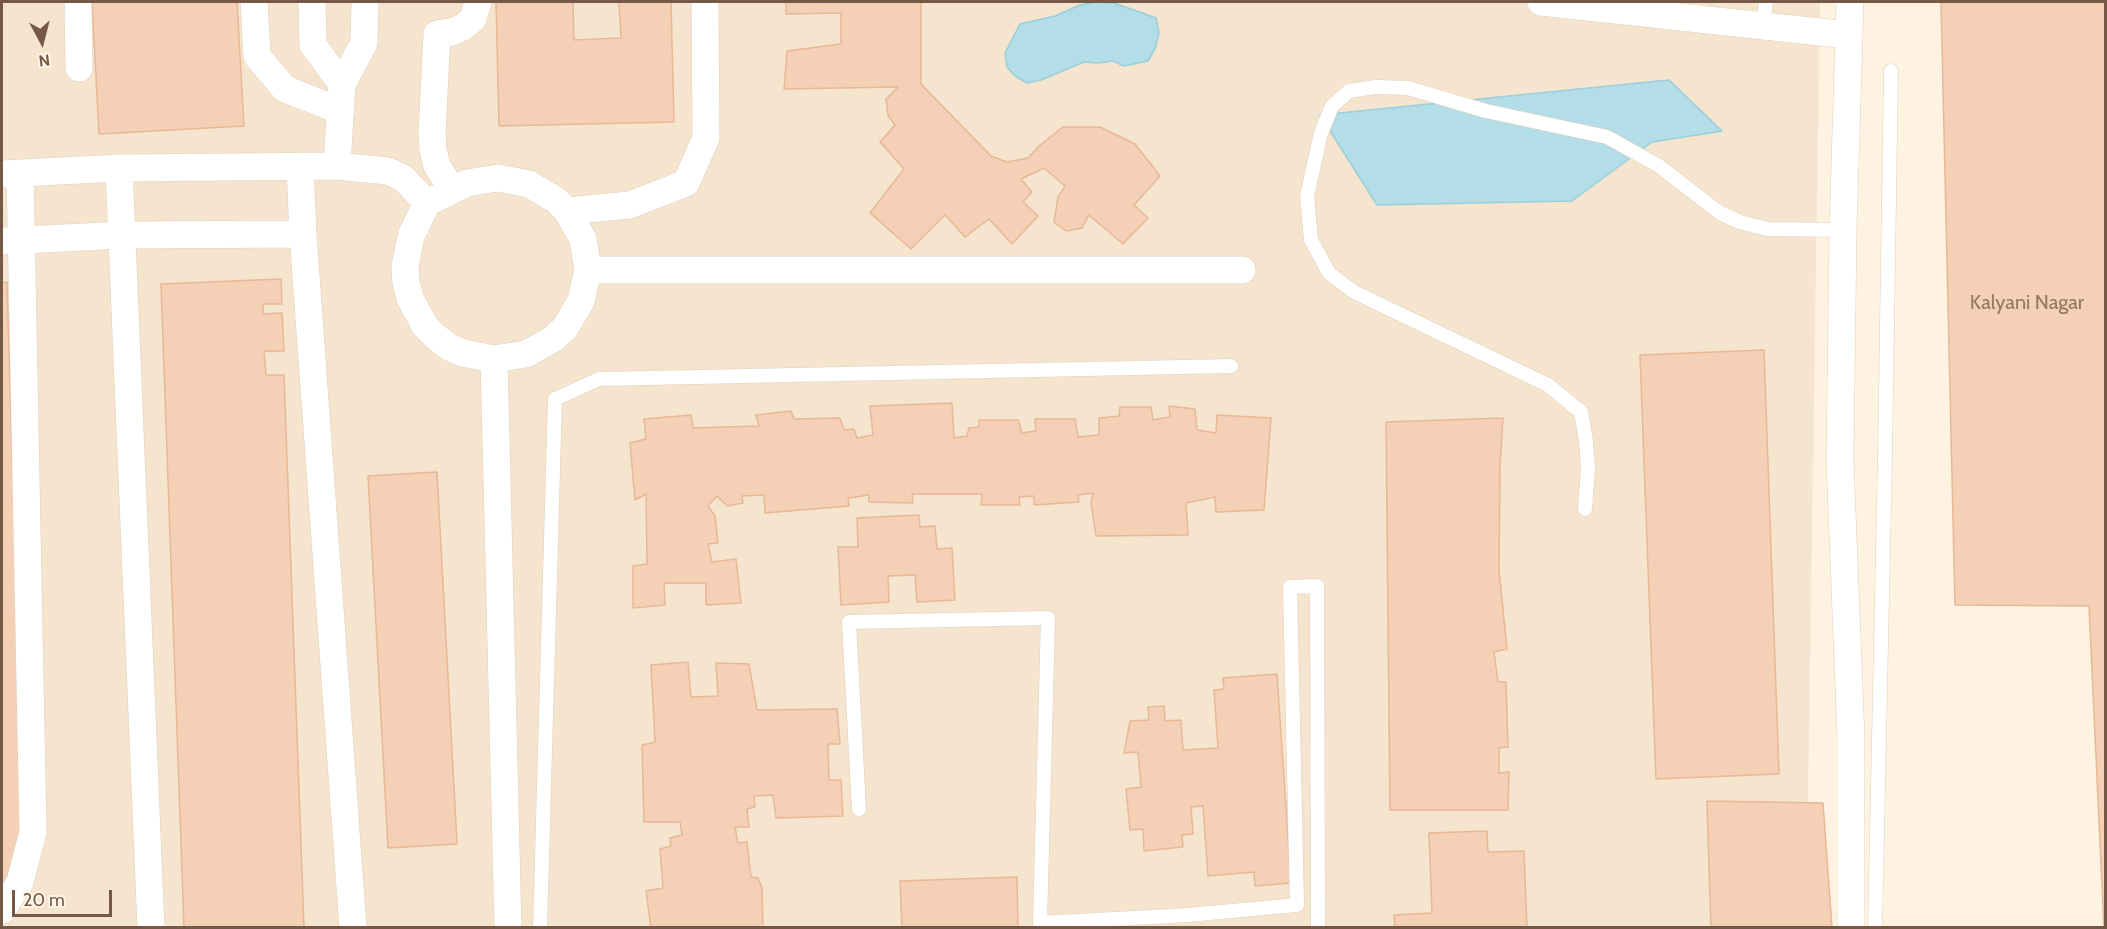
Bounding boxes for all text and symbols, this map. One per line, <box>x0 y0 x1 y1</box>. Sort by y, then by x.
north arrow <box>12 12 72 72</box>
text: N <box>37 50 51 70</box>
house number: Kalyani Nagar <box>1970 291 2084 315</box>
scale bar <box>15 878 116 916</box>
text: 20 m <box>23 889 65 911</box>

